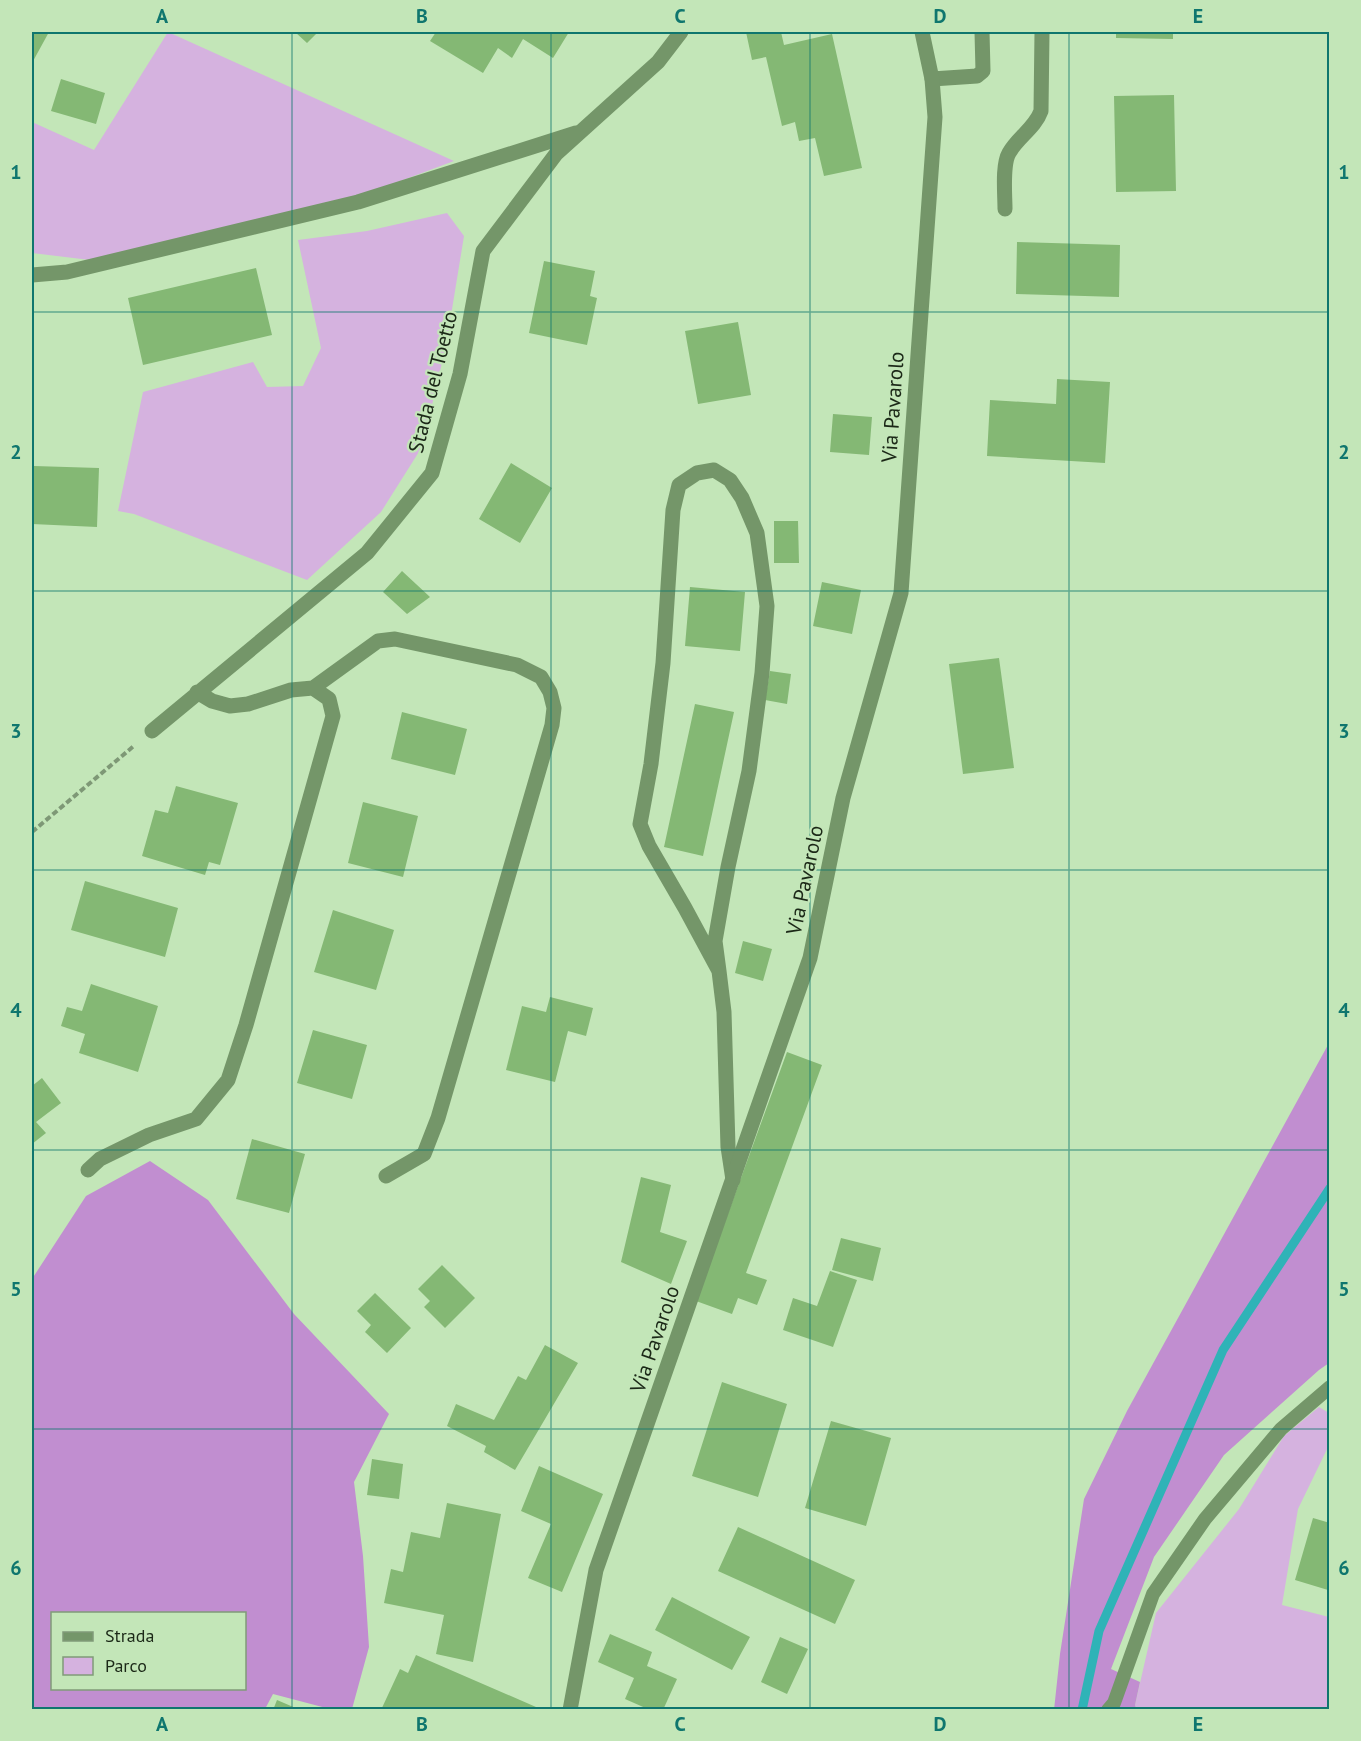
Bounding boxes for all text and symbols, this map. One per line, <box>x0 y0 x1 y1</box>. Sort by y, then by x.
text: A <box>156 3 169 29</box>
text: B <box>416 3 428 29</box>
text: C <box>674 3 686 29</box>
text: D <box>934 3 947 29</box>
text: E <box>1193 3 1203 29</box>
text: 1 <box>10 159 22 185</box>
text: 1 <box>1338 159 1350 185</box>
street label: Stada del Toetto <box>402 308 463 456</box>
street label: Via Pavarolo <box>875 350 910 464</box>
text: 2 <box>10 439 22 465</box>
text: 2 <box>1338 439 1350 465</box>
text: 3 <box>10 718 22 744</box>
text: 3 <box>1338 718 1350 744</box>
street label: Via Pavarolo <box>780 823 829 938</box>
text: 4 <box>10 997 22 1023</box>
text: 4 <box>1338 997 1350 1023</box>
text: 5 <box>10 1276 22 1302</box>
text: 5 <box>1338 1276 1350 1302</box>
street label: Via Pavarolo <box>623 1282 685 1397</box>
text: 6 <box>10 1555 22 1581</box>
text: 6 <box>1338 1555 1350 1581</box>
legend <box>51 1612 246 1690</box>
text: Strada <box>105 1624 154 1647</box>
text: Parco <box>105 1654 147 1677</box>
text: A <box>156 1711 169 1737</box>
text: B <box>416 1711 428 1737</box>
text: C <box>674 1711 686 1737</box>
text: D <box>934 1711 947 1737</box>
text: E <box>1193 1711 1203 1737</box>

